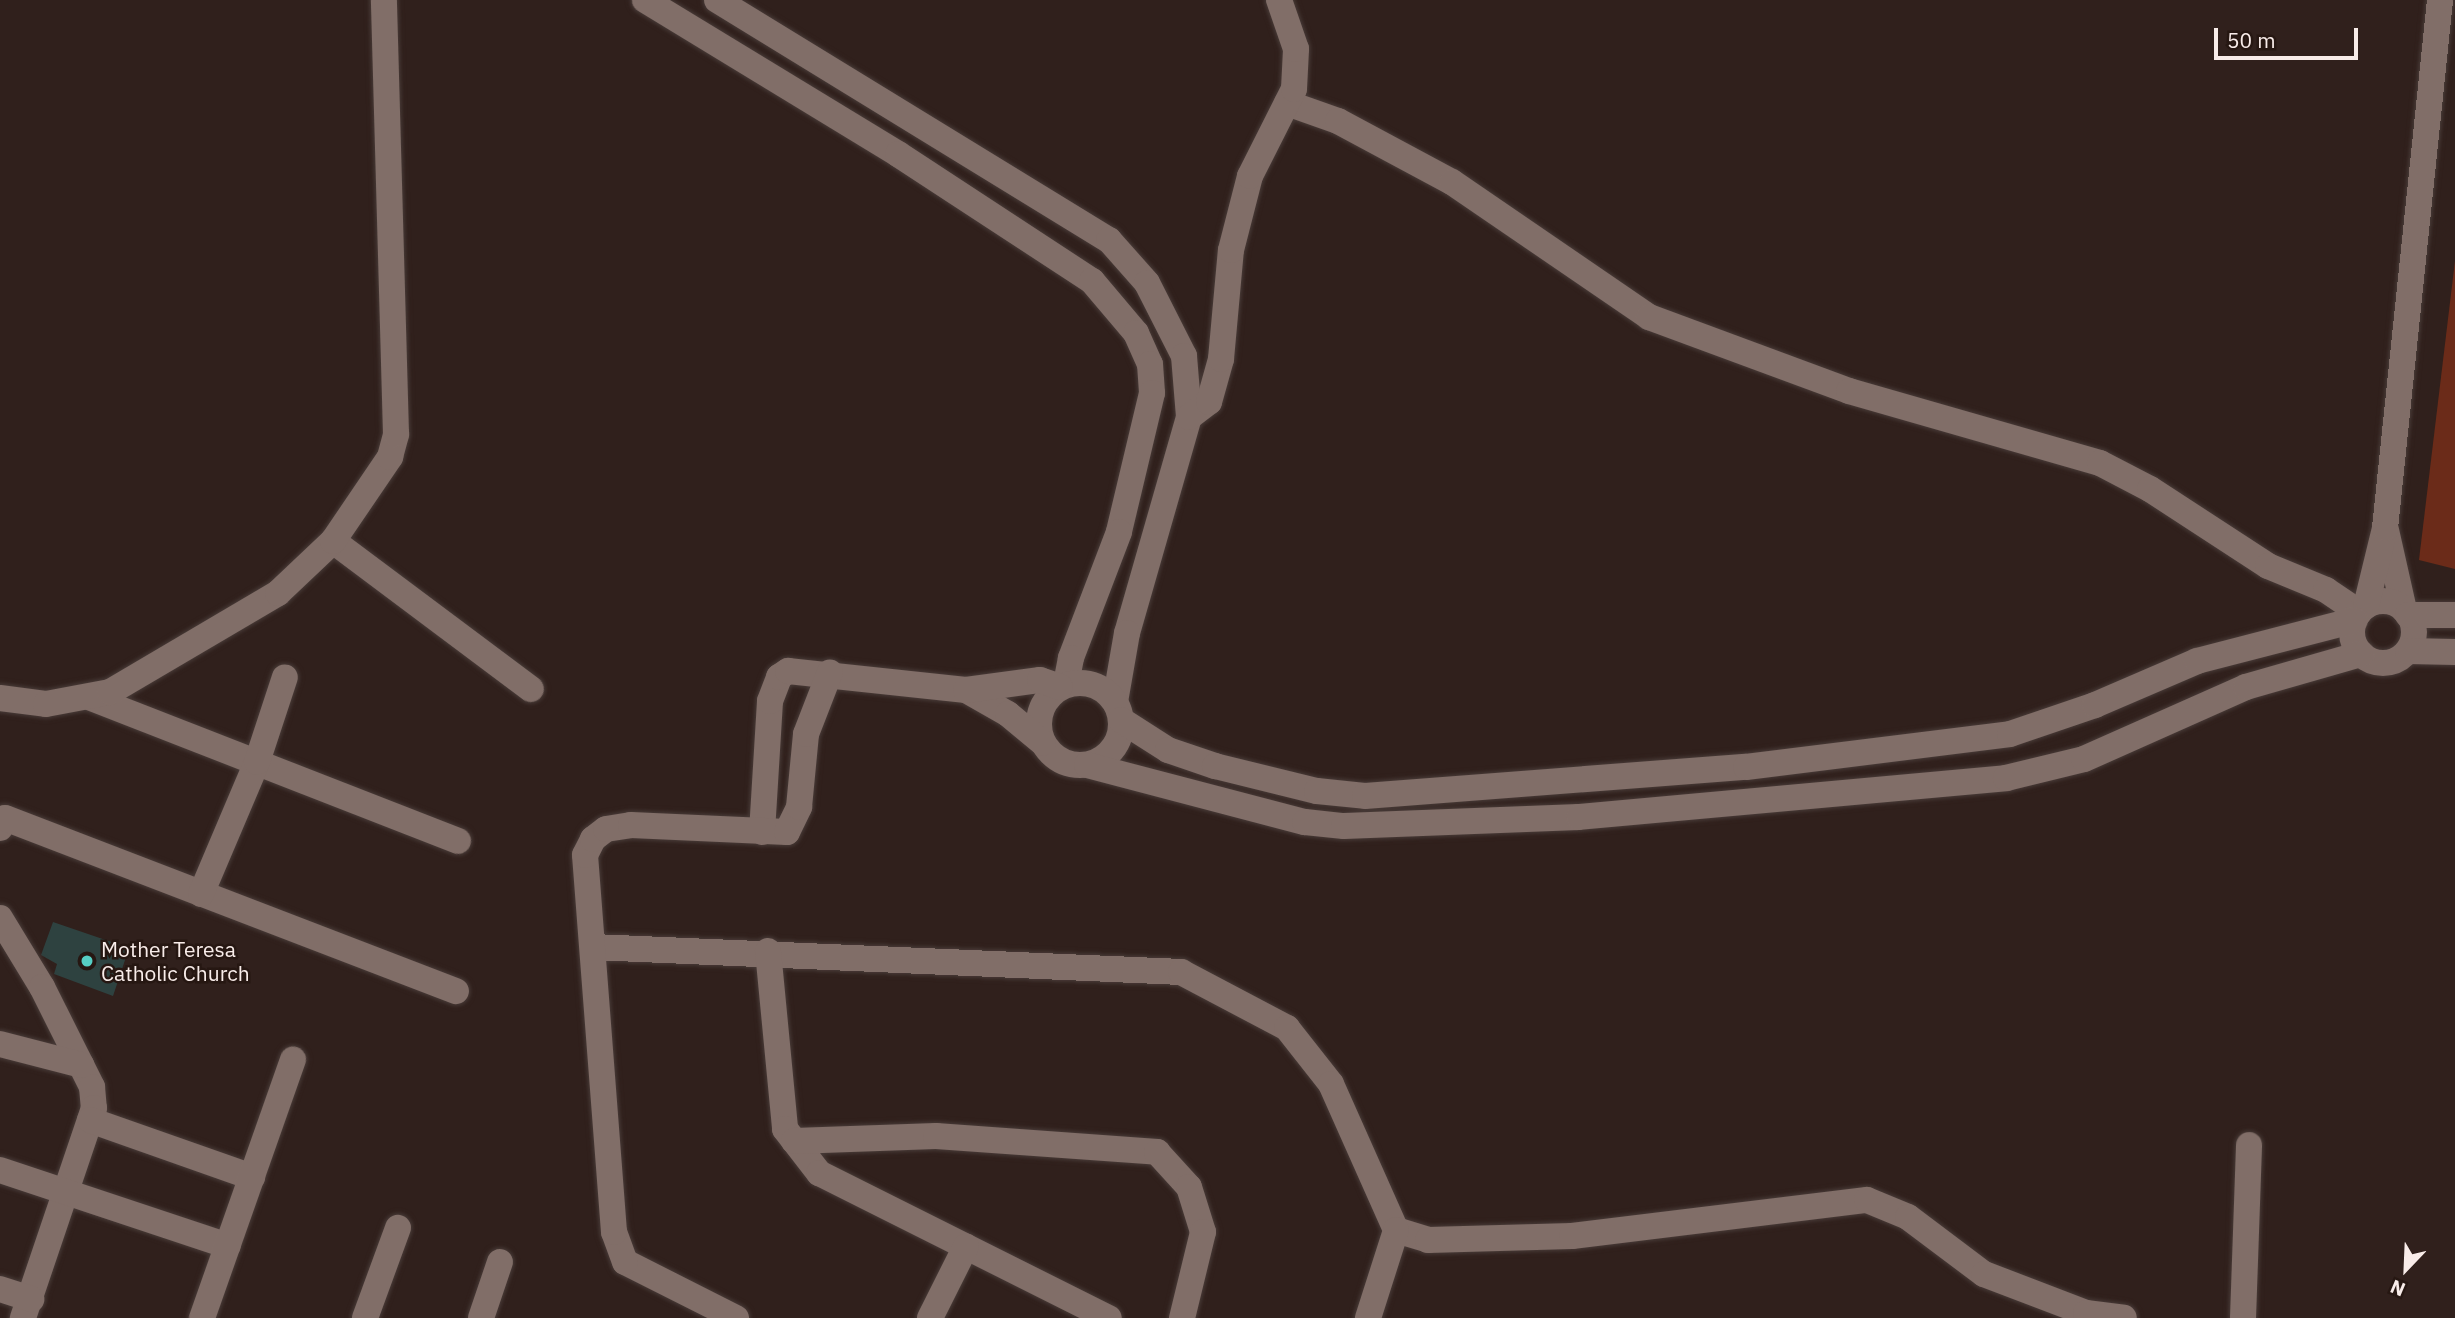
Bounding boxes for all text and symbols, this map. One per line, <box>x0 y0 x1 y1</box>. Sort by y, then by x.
scale bar <box>2217 14 2360 58</box>
text: 50 m <box>2227 26 2276 54</box>
place label: Mother Teresa Catholic Church <box>101 936 250 986</box>
marker: Mother Teresa Catholic Church <box>79 953 95 969</box>
north arrow <box>2371 1234 2441 1304</box>
text: N <box>2387 1275 2409 1302</box>

